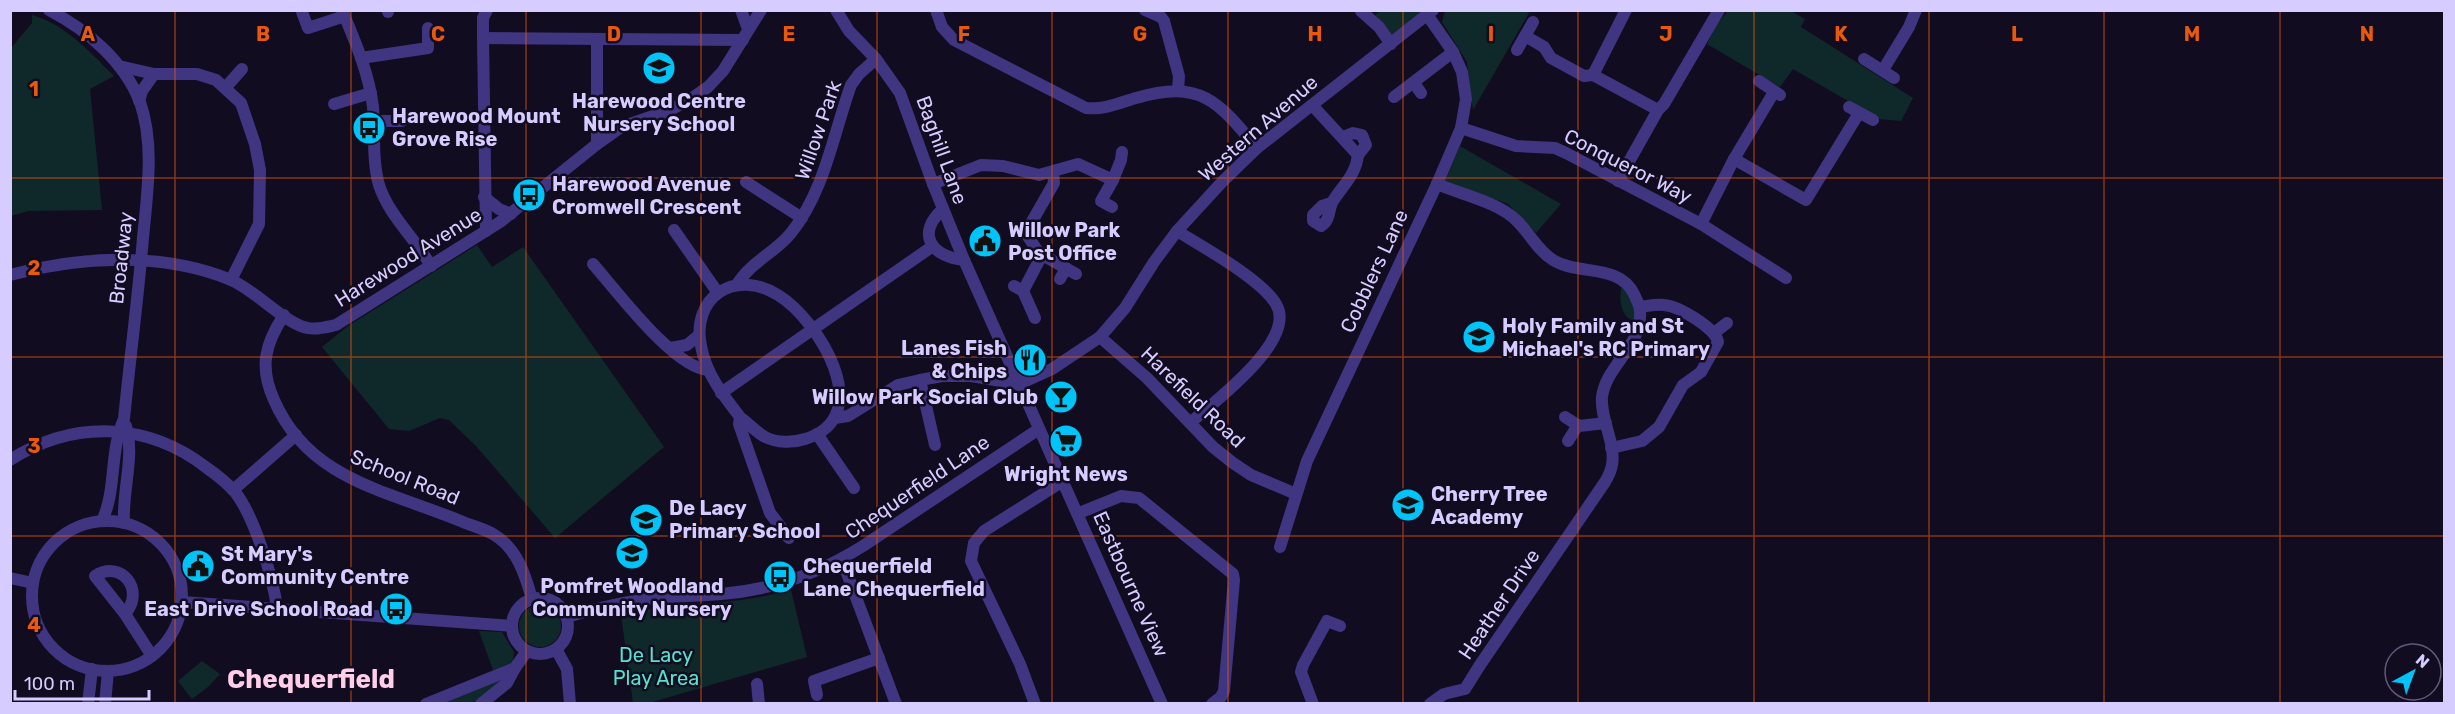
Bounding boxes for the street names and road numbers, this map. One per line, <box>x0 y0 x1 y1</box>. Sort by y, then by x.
street label: Western Avenue <box>1193 70 1323 186</box>
street label: Willow Park <box>790 76 846 183</box>
street label: Baghill Lane <box>911 93 973 207</box>
street label: Conqueror Way <box>1560 124 1696 208</box>
street label: Harewood Avenue <box>330 202 486 312</box>
street label: Cobblers Lane <box>1335 206 1413 336</box>
street label: Broadway <box>104 211 138 305</box>
street label: Harefield Road <box>1136 341 1250 453</box>
street label: Chequerfield Lane <box>840 430 994 544</box>
street label: School Road <box>347 444 463 510</box>
street label: Eastbourne View <box>1088 508 1174 660</box>
street label: Heather Drive <box>1453 544 1545 664</box>

